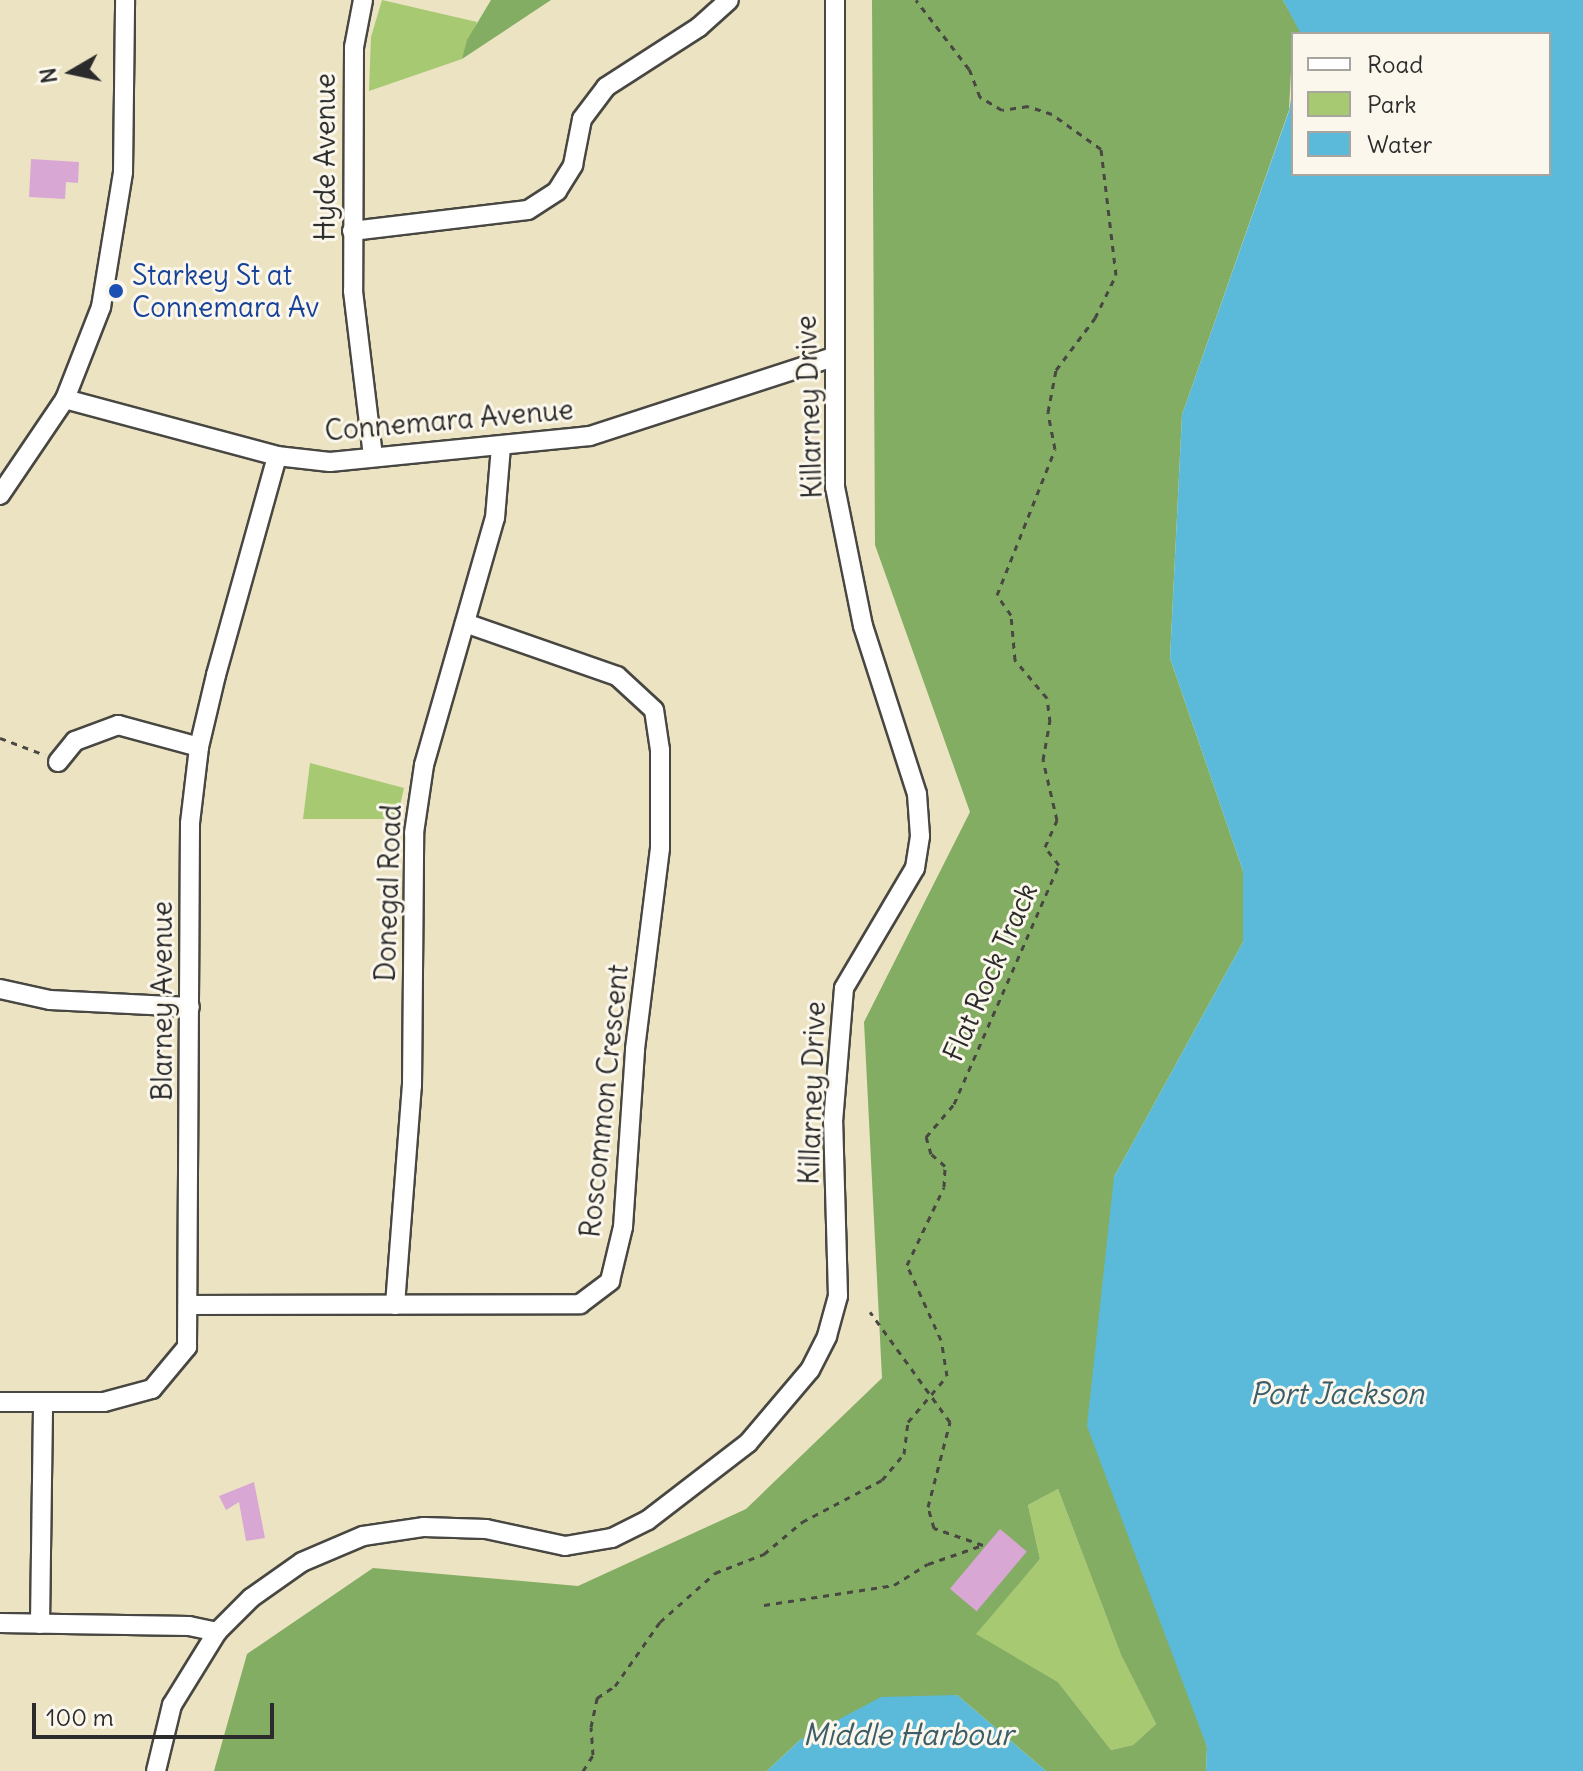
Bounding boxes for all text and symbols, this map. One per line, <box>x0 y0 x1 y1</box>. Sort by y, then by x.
north arrow <box>32 32 112 112</box>
legend <box>1291 32 1551 176</box>
text: Road <box>1367 49 1423 79</box>
text: N <box>33 66 63 85</box>
street label: Hyde Avenue <box>308 73 342 241</box>
text: Park <box>1367 89 1417 119</box>
text: Water <box>1367 129 1432 159</box>
place label: Starkey St at Connemara Av <box>132 258 319 324</box>
marker: Starkey St at Connemara Av <box>107 282 125 300</box>
street label: Killarney Drive <box>789 315 829 499</box>
street label: Connemara Avenue <box>323 392 575 448</box>
street label: Donegal Road <box>368 804 408 982</box>
street label: Flat Rock Track <box>936 878 1044 1066</box>
street label: Blarney Avenue <box>145 901 179 1101</box>
street label: Roscommon Crescent <box>573 963 635 1239</box>
street label: Killarney Drive <box>792 1001 832 1185</box>
water label: Port Jackson <box>1250 1375 1424 1411</box>
scale bar <box>36 1687 278 1737</box>
text: 100 m <box>46 1702 114 1732</box>
water label: Middle Harbour <box>803 1716 1013 1752</box>

